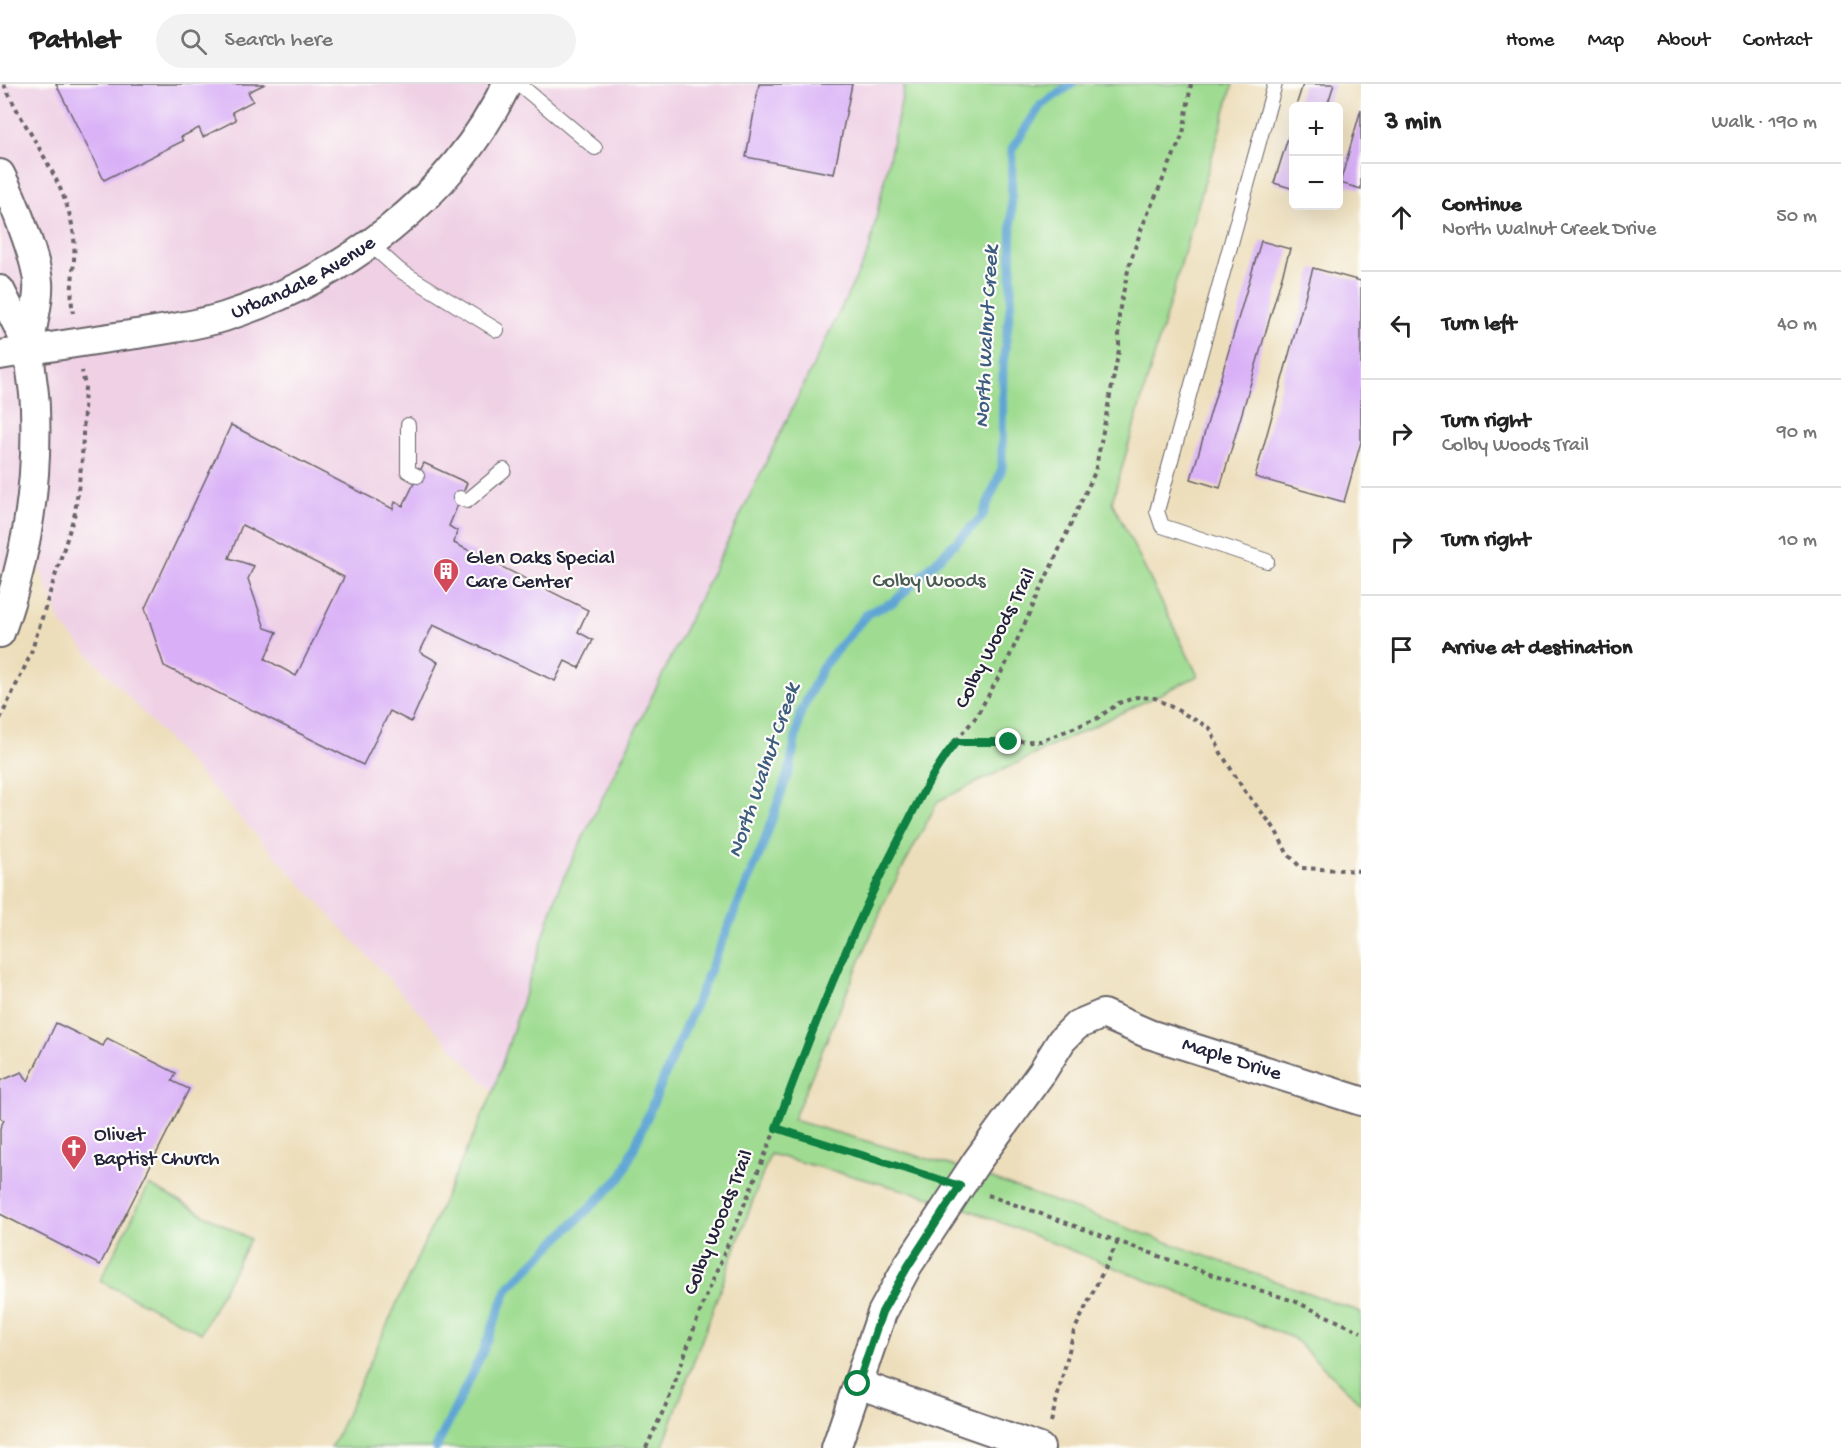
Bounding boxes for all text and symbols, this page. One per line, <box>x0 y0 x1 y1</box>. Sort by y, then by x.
search box <box>156 14 576 68</box>
text: Pathlet <box>30 25 120 58</box>
icon: search <box>177 25 210 58</box>
text: Search here <box>225 28 333 54</box>
text: Home <box>1506 29 1554 54</box>
text: Map <box>1587 29 1624 54</box>
text: About <box>1657 29 1710 54</box>
text: Contact <box>1743 29 1811 54</box>
map controls <box>1289 102 1343 210</box>
button: + <box>1289 102 1343 156</box>
text: 3 min <box>1385 108 1441 139</box>
text: Walk · 190 m <box>1711 112 1817 135</box>
button: − <box>1289 156 1343 210</box>
text: Continue <box>1442 193 1522 219</box>
icon: ahead <box>1385 201 1418 234</box>
text: 50 m <box>1776 206 1817 229</box>
text: North Walnut Creek Drive <box>1442 219 1656 242</box>
street label: Urbandale Avenue <box>228 230 382 326</box>
water label: North Walnut Creek <box>970 243 1006 429</box>
icon: left <box>1385 309 1418 342</box>
text: Turn left <box>1442 312 1516 338</box>
text: 40 m <box>1777 314 1817 337</box>
text: Turn right <box>1442 409 1530 435</box>
icon: right <box>1385 417 1418 450</box>
text: 90 m <box>1777 422 1817 445</box>
text: Colby Woods Trail <box>1442 435 1589 458</box>
icon: right <box>1385 525 1418 558</box>
text: Turn right <box>1442 528 1530 554</box>
text: 10 m <box>1779 530 1817 553</box>
place label: Glen Oaks Special Care Center <box>466 547 615 596</box>
building icon: Glen Oaks Special Care Center <box>431 556 461 594</box>
street label: Colby Woods Trail <box>951 565 1043 713</box>
park label: Colby Woods <box>873 570 987 595</box>
icon: arrive <box>1385 633 1418 666</box>
text: Arrive at destination <box>1442 636 1632 662</box>
water label: North Walnut Creek <box>723 678 808 862</box>
route end <box>995 728 1021 754</box>
street label: Maple Drive <box>1179 1033 1285 1088</box>
place label: Olivet Baptist Church <box>93 1124 220 1173</box>
church icon: Olivet Baptist Church <box>59 1133 89 1171</box>
street label: Colby Woods Trail <box>680 1147 760 1299</box>
route start <box>844 1370 870 1396</box>

